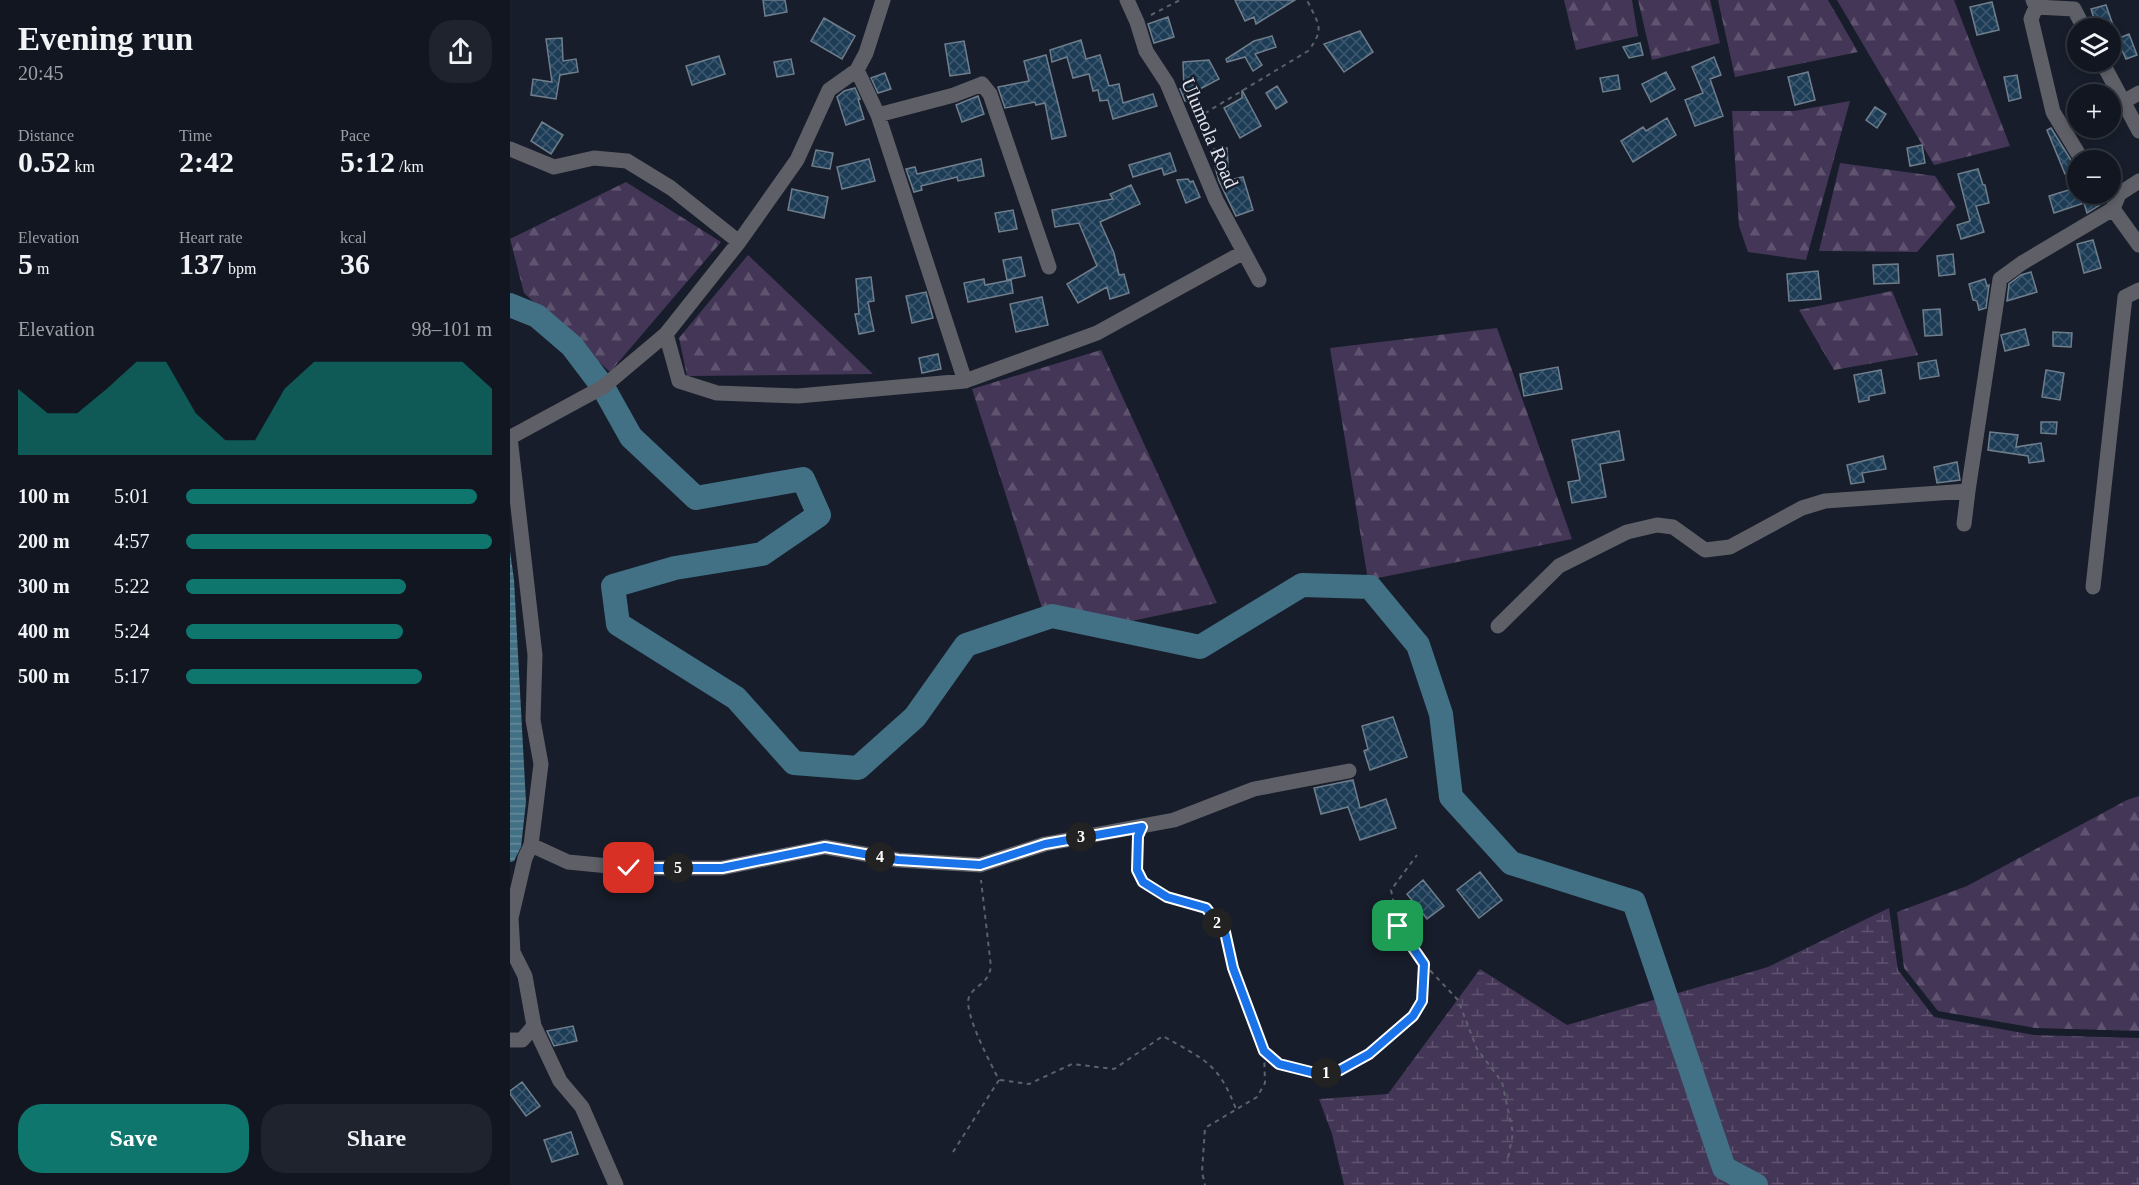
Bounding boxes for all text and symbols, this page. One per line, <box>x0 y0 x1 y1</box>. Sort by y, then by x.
map controls <box>2067 18 2121 204</box>
button: layers <box>2067 18 2121 72</box>
button: share <box>429 20 492 83</box>
text: Evening run <box>18 21 193 57</box>
text: 20:45 <box>18 62 64 84</box>
street label: Ulumola Road <box>1177 75 1243 191</box>
button: + <box>2067 84 2121 138</box>
text: Distance <box>18 127 74 144</box>
text: Time <box>179 127 212 144</box>
text: Pace <box>340 127 370 144</box>
text: 0.52 <box>18 145 71 178</box>
text: 2:42 <box>179 145 234 178</box>
text: 5:12 <box>340 145 395 178</box>
button: − <box>2067 150 2121 204</box>
text: km <box>71 158 95 175</box>
text: /km <box>395 158 424 175</box>
text: Elevation <box>18 229 79 246</box>
text: Heart rate <box>179 229 243 246</box>
text: kcal <box>340 229 367 246</box>
text: 5 <box>18 247 33 280</box>
text: 137 <box>179 247 224 280</box>
text: 36 <box>340 247 370 280</box>
text: m <box>33 260 49 277</box>
text: bpm <box>224 260 256 277</box>
text: Elevation <box>18 318 95 340</box>
text: 98–101 m <box>411 318 492 340</box>
text: 100 m <box>18 485 70 507</box>
text: 5:01 <box>114 485 150 507</box>
text: 200 m <box>18 530 70 552</box>
text: 4:57 <box>114 530 150 552</box>
text: 300 m <box>18 575 70 597</box>
text: 5:22 <box>114 575 150 597</box>
text: 400 m <box>18 620 70 642</box>
text: 5:24 <box>114 620 150 642</box>
text: 500 m <box>18 665 70 687</box>
text: 5:17 <box>114 665 150 687</box>
pin: 3 <box>1066 822 1096 852</box>
text: 3 <box>1077 828 1085 845</box>
pin <box>603 842 654 893</box>
pin: 4 <box>865 842 895 872</box>
text: 4 <box>876 848 884 865</box>
icon: check <box>612 851 645 884</box>
pin: 5 <box>663 853 693 883</box>
text: 5 <box>674 859 682 876</box>
pin <box>1372 900 1423 951</box>
pin: 2 <box>1202 908 1232 938</box>
icon: arrive <box>1381 909 1414 942</box>
text: 2 <box>1213 914 1221 931</box>
pin: 1 <box>1311 1058 1341 1088</box>
text: 1 <box>1322 1064 1330 1081</box>
button: Save <box>18 1104 249 1173</box>
button: Share <box>261 1104 492 1173</box>

